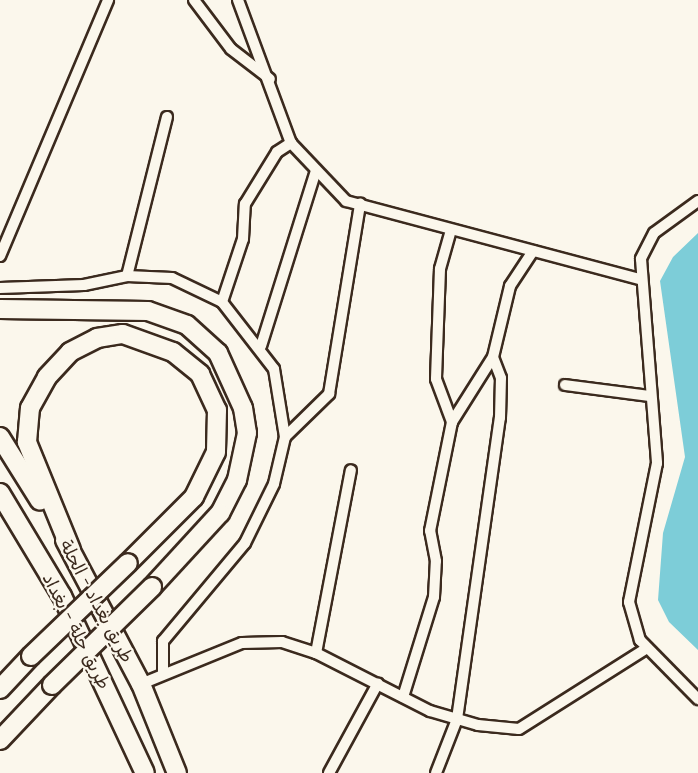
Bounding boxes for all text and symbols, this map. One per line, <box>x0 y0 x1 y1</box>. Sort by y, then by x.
street label: طريق بغداد - الحلة <box>55 536 139 666</box>
street label: طريق حلة - بغداد <box>38 569 116 693</box>

